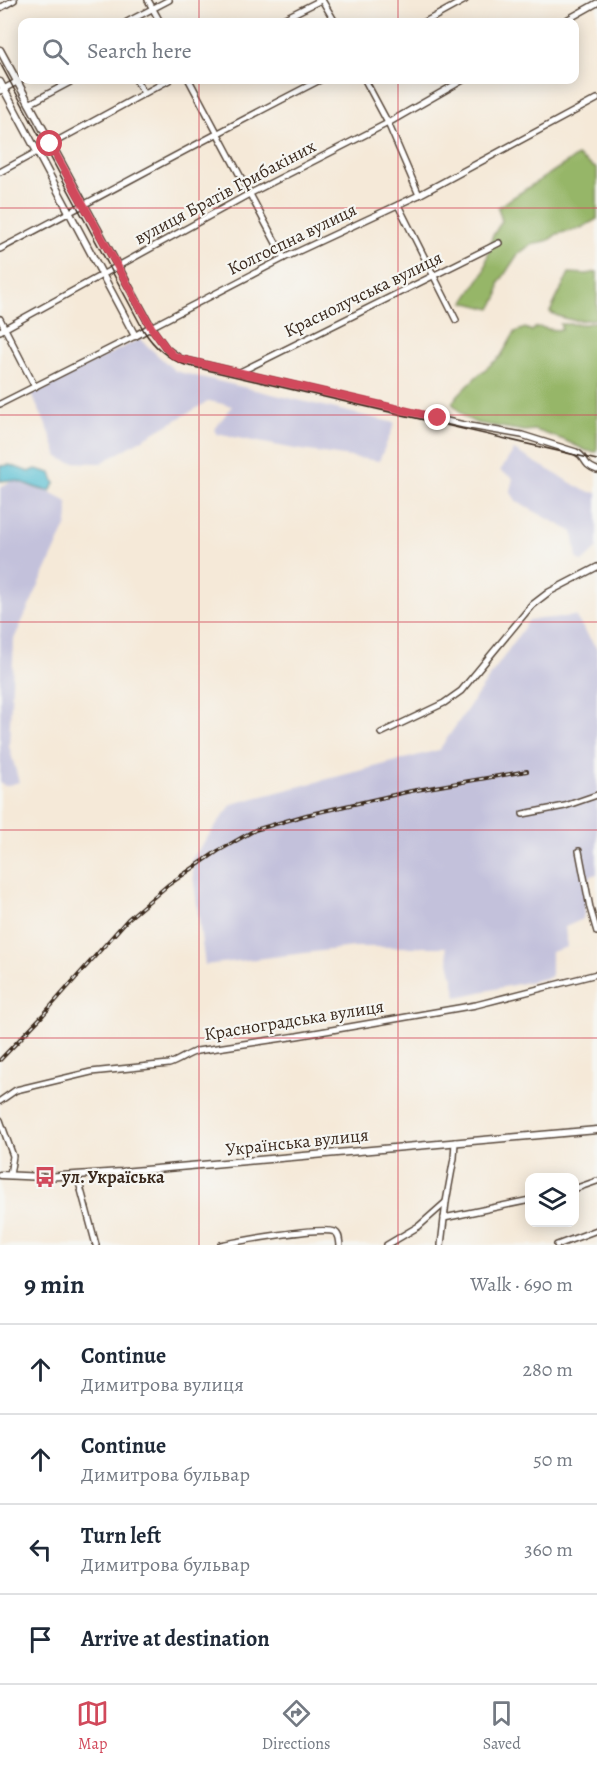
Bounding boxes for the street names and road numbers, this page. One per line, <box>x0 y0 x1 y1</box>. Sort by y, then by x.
street label: вулиця Братів Грибакіних <box>130 134 320 250</box>
street label: Колгоспна вулиця <box>223 197 361 281</box>
street label: Краснолучська вулиця <box>280 245 446 343</box>
street label: Красноградська вулиця <box>202 994 386 1046</box>
street label: Українська вулиця <box>224 1123 370 1161</box>

